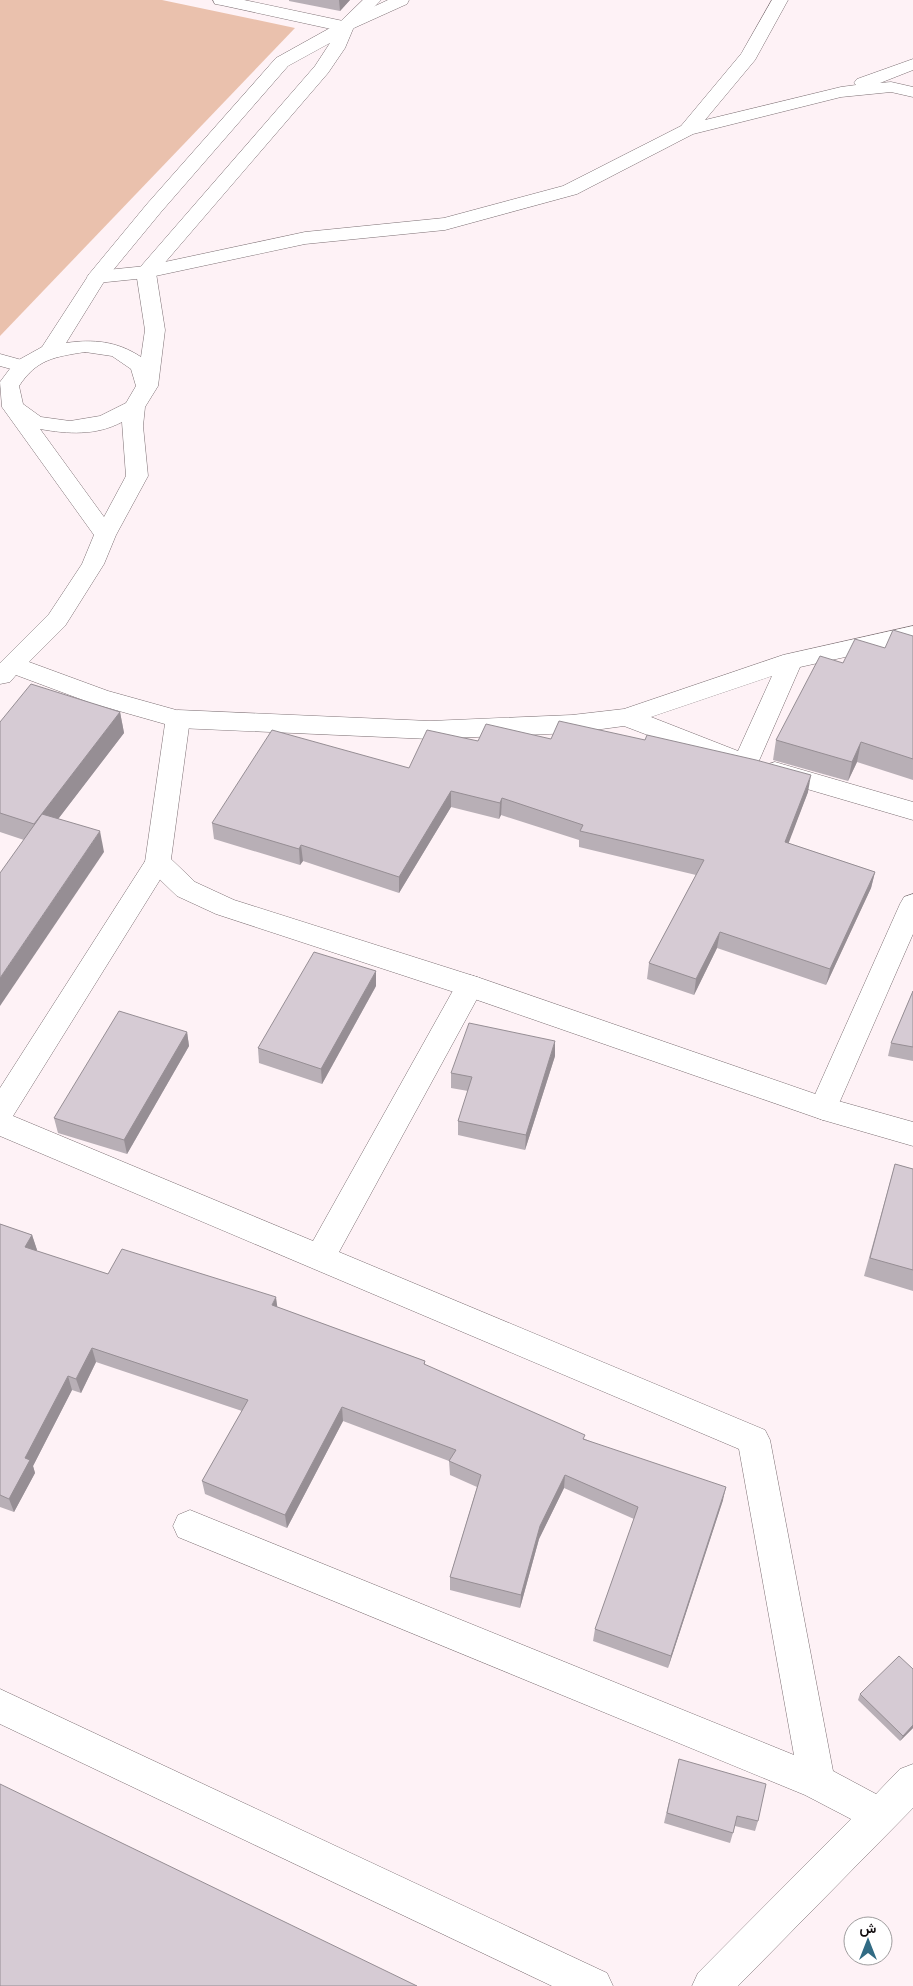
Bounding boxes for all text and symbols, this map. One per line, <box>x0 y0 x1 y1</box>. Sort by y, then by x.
north arrow <box>843 1916 893 1966</box>
text: ش <box>860 1920 877 1937</box>

